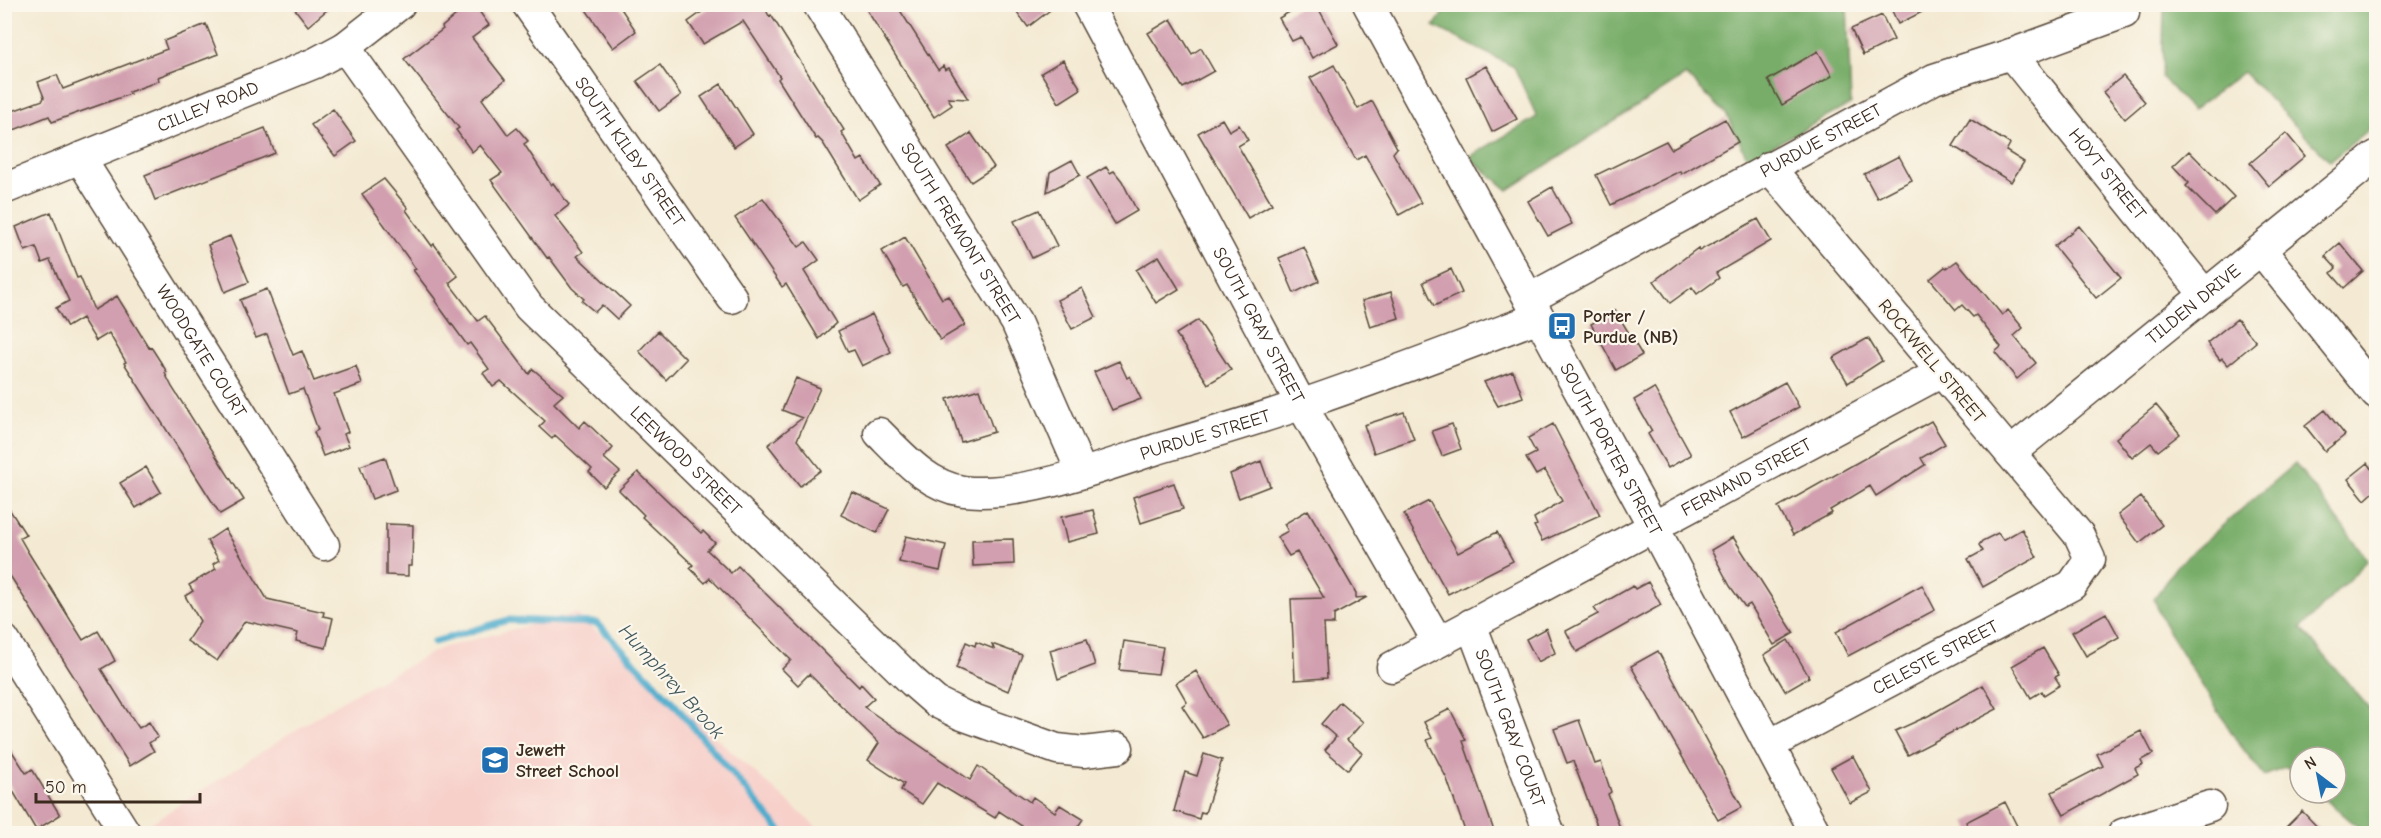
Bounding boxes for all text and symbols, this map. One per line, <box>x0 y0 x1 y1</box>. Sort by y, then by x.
street label: SOUTH KILBY STREET <box>570 73 689 231</box>
street label: CILLEY ROAD <box>154 77 262 137</box>
street label: PURDUE STREET <box>1757 99 1886 182</box>
street label: HOYT STREET <box>2064 124 2151 225</box>
street label: SOUTH FREMONT STREET <box>896 139 1025 328</box>
street label: SOUTH GRAY STREET <box>1208 244 1309 407</box>
street label: TILDEN DRIVE <box>2142 260 2245 349</box>
street label: WOODGATE COURT <box>152 281 251 422</box>
street label: ROCKWELL STREET <box>1874 295 1990 428</box>
place label: Porter / Purdue (NB) <box>1583 306 1679 348</box>
bus stop icon: Porter / Purdue (NB) <box>1546 310 1578 342</box>
street label: SOUTH PORTER STREET <box>1555 359 1666 539</box>
street label: LEEWOOD STREET <box>626 402 746 520</box>
street label: PURDUE STREET <box>1138 405 1274 465</box>
street label: FERNAND STREET <box>1678 434 1816 521</box>
street label: CELESTE STREET <box>1869 616 2002 699</box>
water label: Humphrey Brook <box>614 619 729 744</box>
street label: SOUTH GRAY COURT <box>1470 646 1549 811</box>
place label: Jewett Street School <box>516 740 619 782</box>
school or university icon: Jewett Street School <box>479 744 511 776</box>
north arrow <box>2288 745 2348 805</box>
text: N <box>2301 753 2320 774</box>
scale bar <box>36 766 200 804</box>
text: 50 m <box>45 777 87 798</box>

